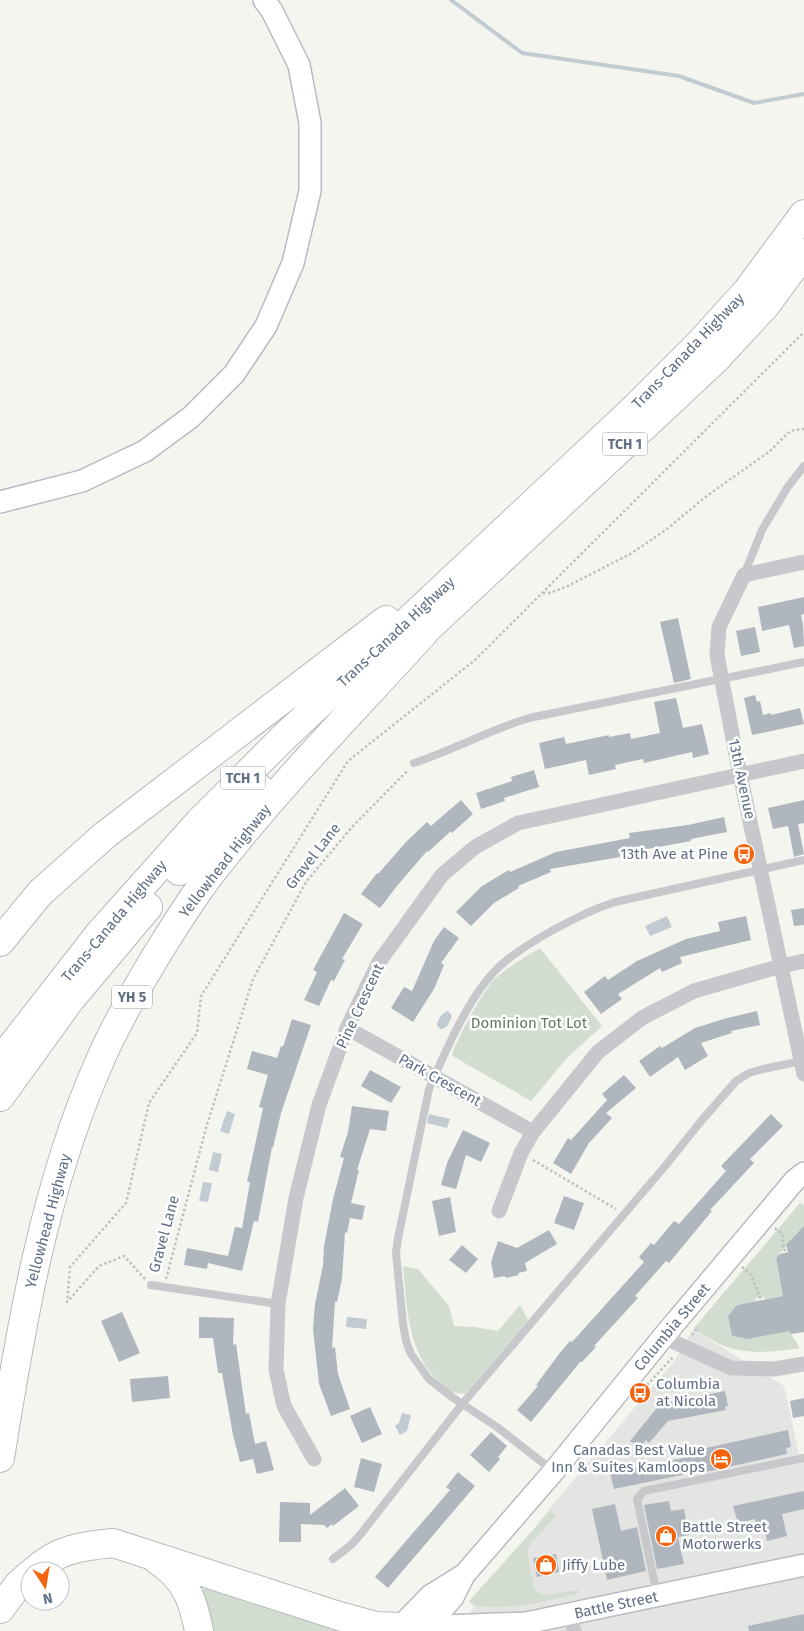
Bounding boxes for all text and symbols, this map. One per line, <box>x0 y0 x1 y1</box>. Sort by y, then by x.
street label: Trans-Canada Highway <box>628 289 748 413</box>
road number: TCH 1 <box>602 432 648 456</box>
street label: Trans-Canada Highway <box>334 573 459 691</box>
street label: 13th Avenue <box>725 737 759 821</box>
road number: TCH 1 <box>220 766 266 790</box>
street label: Yellowhead Highway <box>175 800 275 921</box>
street label: Gravel Lane <box>282 819 344 893</box>
bus stop icon: 13th Ave at Pine <box>732 842 756 866</box>
place label: 13th Ave at Pine <box>620 845 728 863</box>
street label: Trans-Canada Highway <box>58 856 171 986</box>
street label: Pine Crescent <box>332 960 388 1051</box>
road number: YH 5 <box>112 986 152 1009</box>
park label: Dominion Tot Lot <box>471 1014 588 1032</box>
street label: Park Crescent <box>396 1050 485 1110</box>
street label: Yellowhead Highway <box>21 1151 75 1290</box>
street label: Gravel Lane <box>145 1194 183 1274</box>
street label: Columbia Street <box>630 1279 714 1374</box>
place label: Columbia at Nicola <box>656 1375 720 1410</box>
bus stop icon: Columbia at Nicola <box>628 1381 652 1405</box>
place label: Canadas Best Value Inn & Suites Kamloops <box>551 1441 705 1476</box>
hotel icon: Canadas Best Value Inn & Suites Kamloops <box>709 1447 733 1471</box>
place label: Battle Street Motorwerks <box>682 1518 768 1553</box>
shop icon: Battle Street Motorwerks <box>654 1524 678 1548</box>
shop icon: Jiffy Lube <box>534 1553 558 1577</box>
place label: Jiffy Lube <box>562 1556 625 1574</box>
north arrow <box>20 1561 70 1611</box>
street label: Battle Street <box>572 1587 660 1623</box>
text: N <box>41 1589 54 1608</box>

